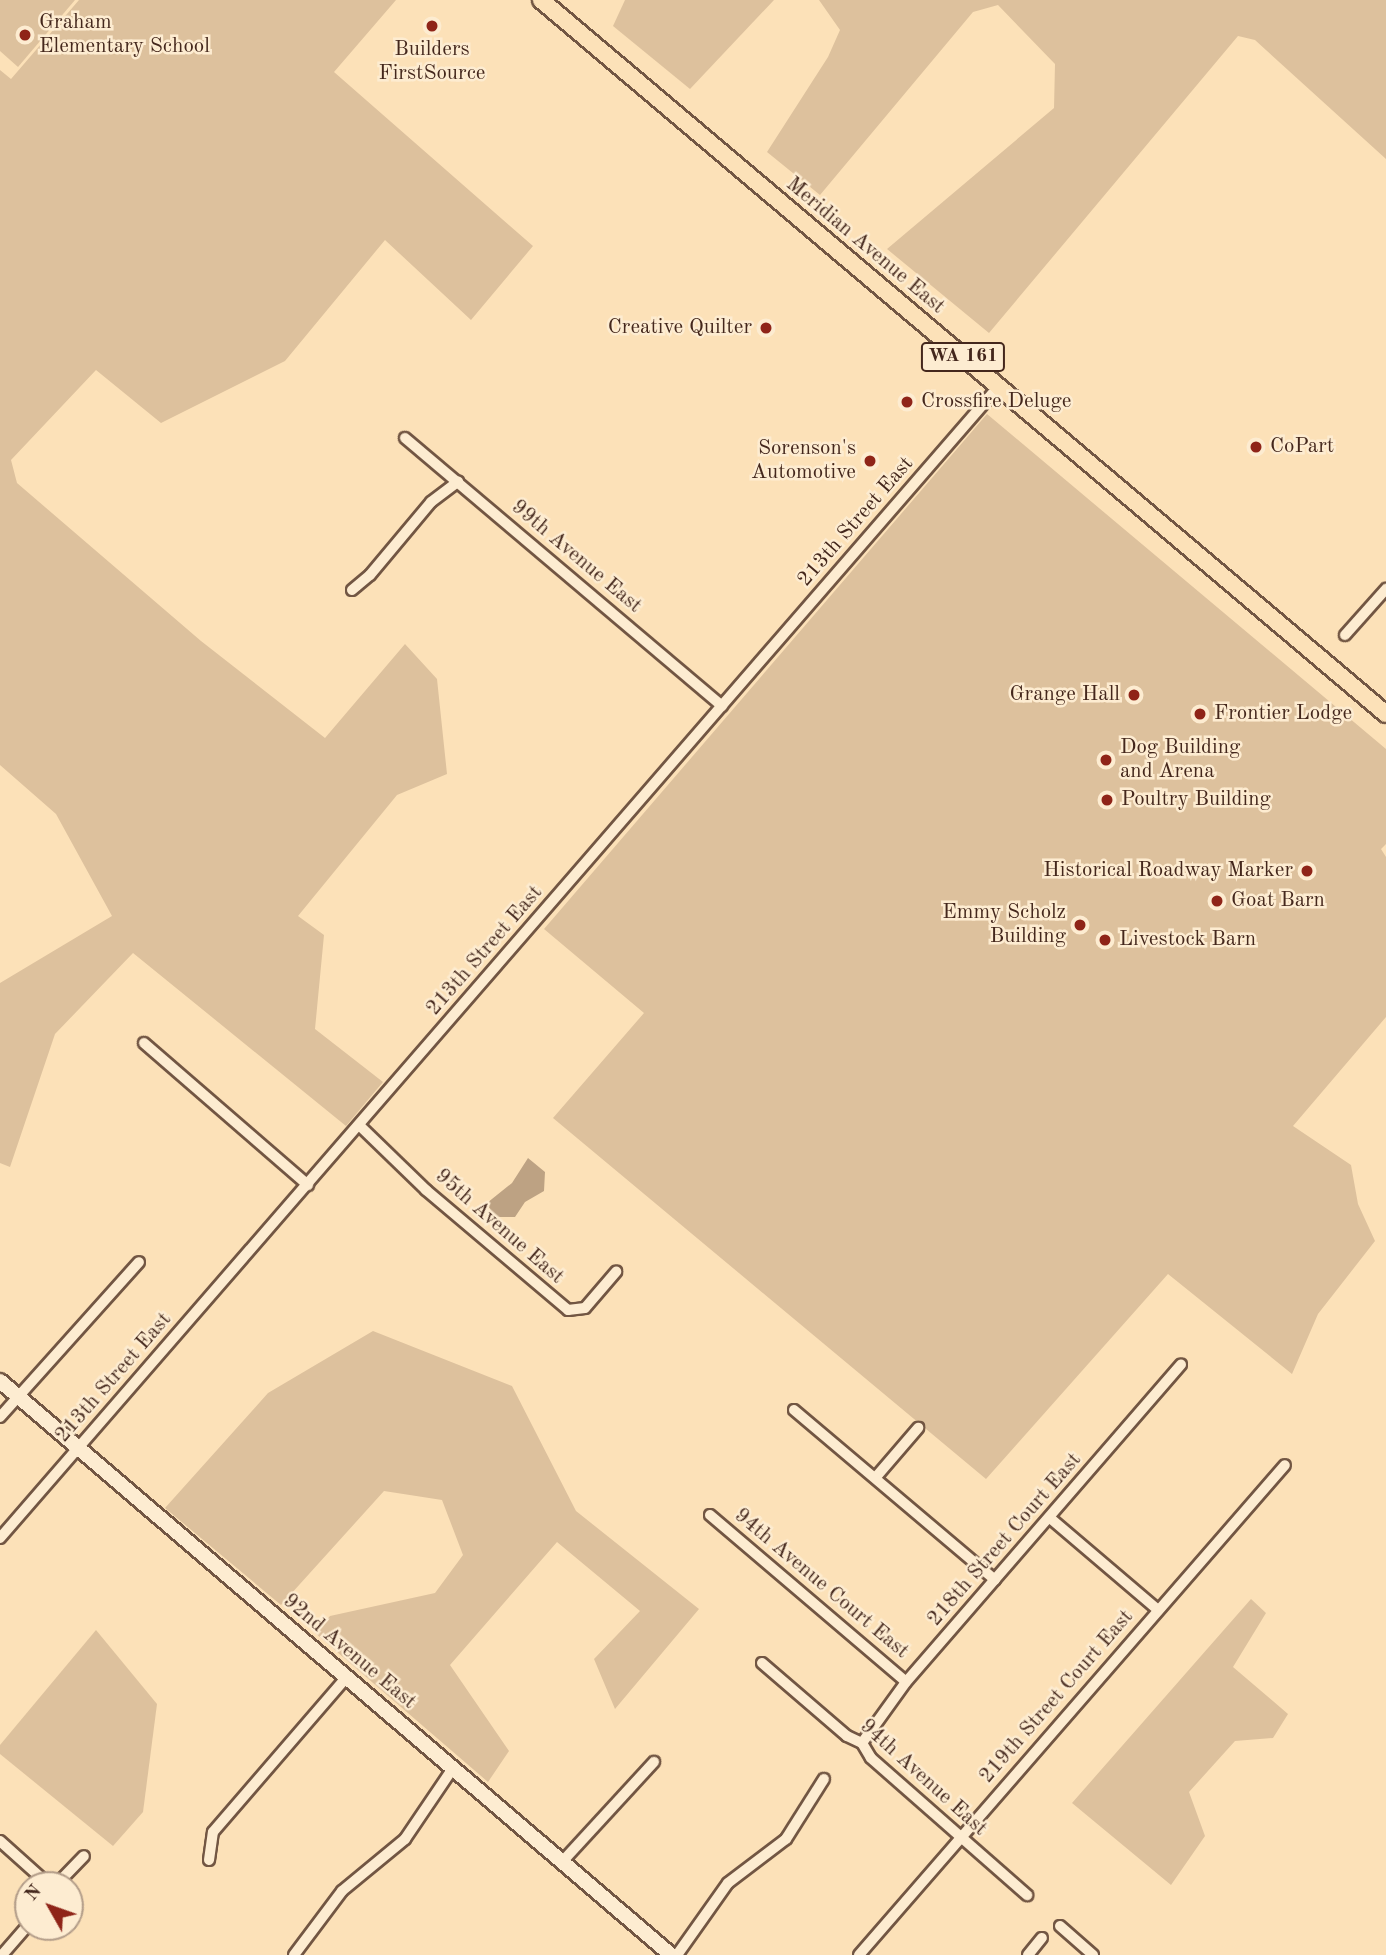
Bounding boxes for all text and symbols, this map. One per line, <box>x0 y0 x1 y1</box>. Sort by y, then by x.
place label: Graham Elementary School <box>39 10 210 60</box>
marker: Builders FirstSource <box>424 18 440 34</box>
marker: Graham Elementary School <box>17 27 33 43</box>
place label: Builders FirstSource <box>378 37 486 87</box>
street label: Meridian Avenue East <box>780 172 950 320</box>
place label: Creative Quilter <box>608 315 752 341</box>
marker: Creative Quilter <box>758 320 774 336</box>
road number: WA 161 <box>919 342 1007 372</box>
place label: Crossfire Deluge <box>921 389 1072 415</box>
marker: Crossfire Deluge <box>899 394 915 410</box>
place label: CoPart <box>1270 434 1334 460</box>
place label: Sorenson's Automotive <box>751 436 856 486</box>
marker: CoPart <box>1248 439 1264 455</box>
street label: 213th Street East <box>793 452 919 592</box>
marker: Sorenson's Automotive <box>862 453 878 469</box>
street label: 99th Avenue East <box>505 495 647 619</box>
place label: Grange Hall <box>1009 682 1120 708</box>
marker: Grange Hall <box>1126 687 1142 703</box>
place label: Frontier Lodge <box>1214 701 1352 727</box>
marker: Frontier Lodge <box>1192 706 1208 722</box>
place label: Dog Building and Arena <box>1120 735 1240 785</box>
marker: Dog Building and Arena <box>1098 752 1114 768</box>
place label: Poultry Building <box>1121 787 1271 813</box>
marker: Poultry Building <box>1099 792 1115 808</box>
place label: Historical Roadway Marker <box>1043 858 1293 884</box>
marker: Historical Roadway Marker <box>1299 863 1315 879</box>
street label: 213th Street East <box>422 881 548 1021</box>
place label: Goat Barn <box>1231 888 1325 914</box>
marker: Goat Barn <box>1209 893 1225 909</box>
place label: Emmy Scholz Building <box>942 900 1066 950</box>
marker: Emmy Scholz Building <box>1072 917 1088 933</box>
place label: Livestock Barn <box>1119 927 1256 953</box>
marker: Livestock Barn <box>1097 932 1113 948</box>
street label: 95th Avenue East <box>429 1164 569 1290</box>
street label: 213th Street East <box>51 1308 177 1448</box>
street label: 218th Street Court East <box>923 1448 1087 1632</box>
street label: 94th Avenue Court East <box>728 1503 914 1665</box>
street label: 92nd Avenue East <box>277 1589 421 1715</box>
street label: 219th Street Court East <box>975 1605 1139 1789</box>
street label: 94th Avenue East <box>854 1714 992 1842</box>
north arrow <box>14 1871 84 1941</box>
text: N <box>22 1882 46 1905</box>

